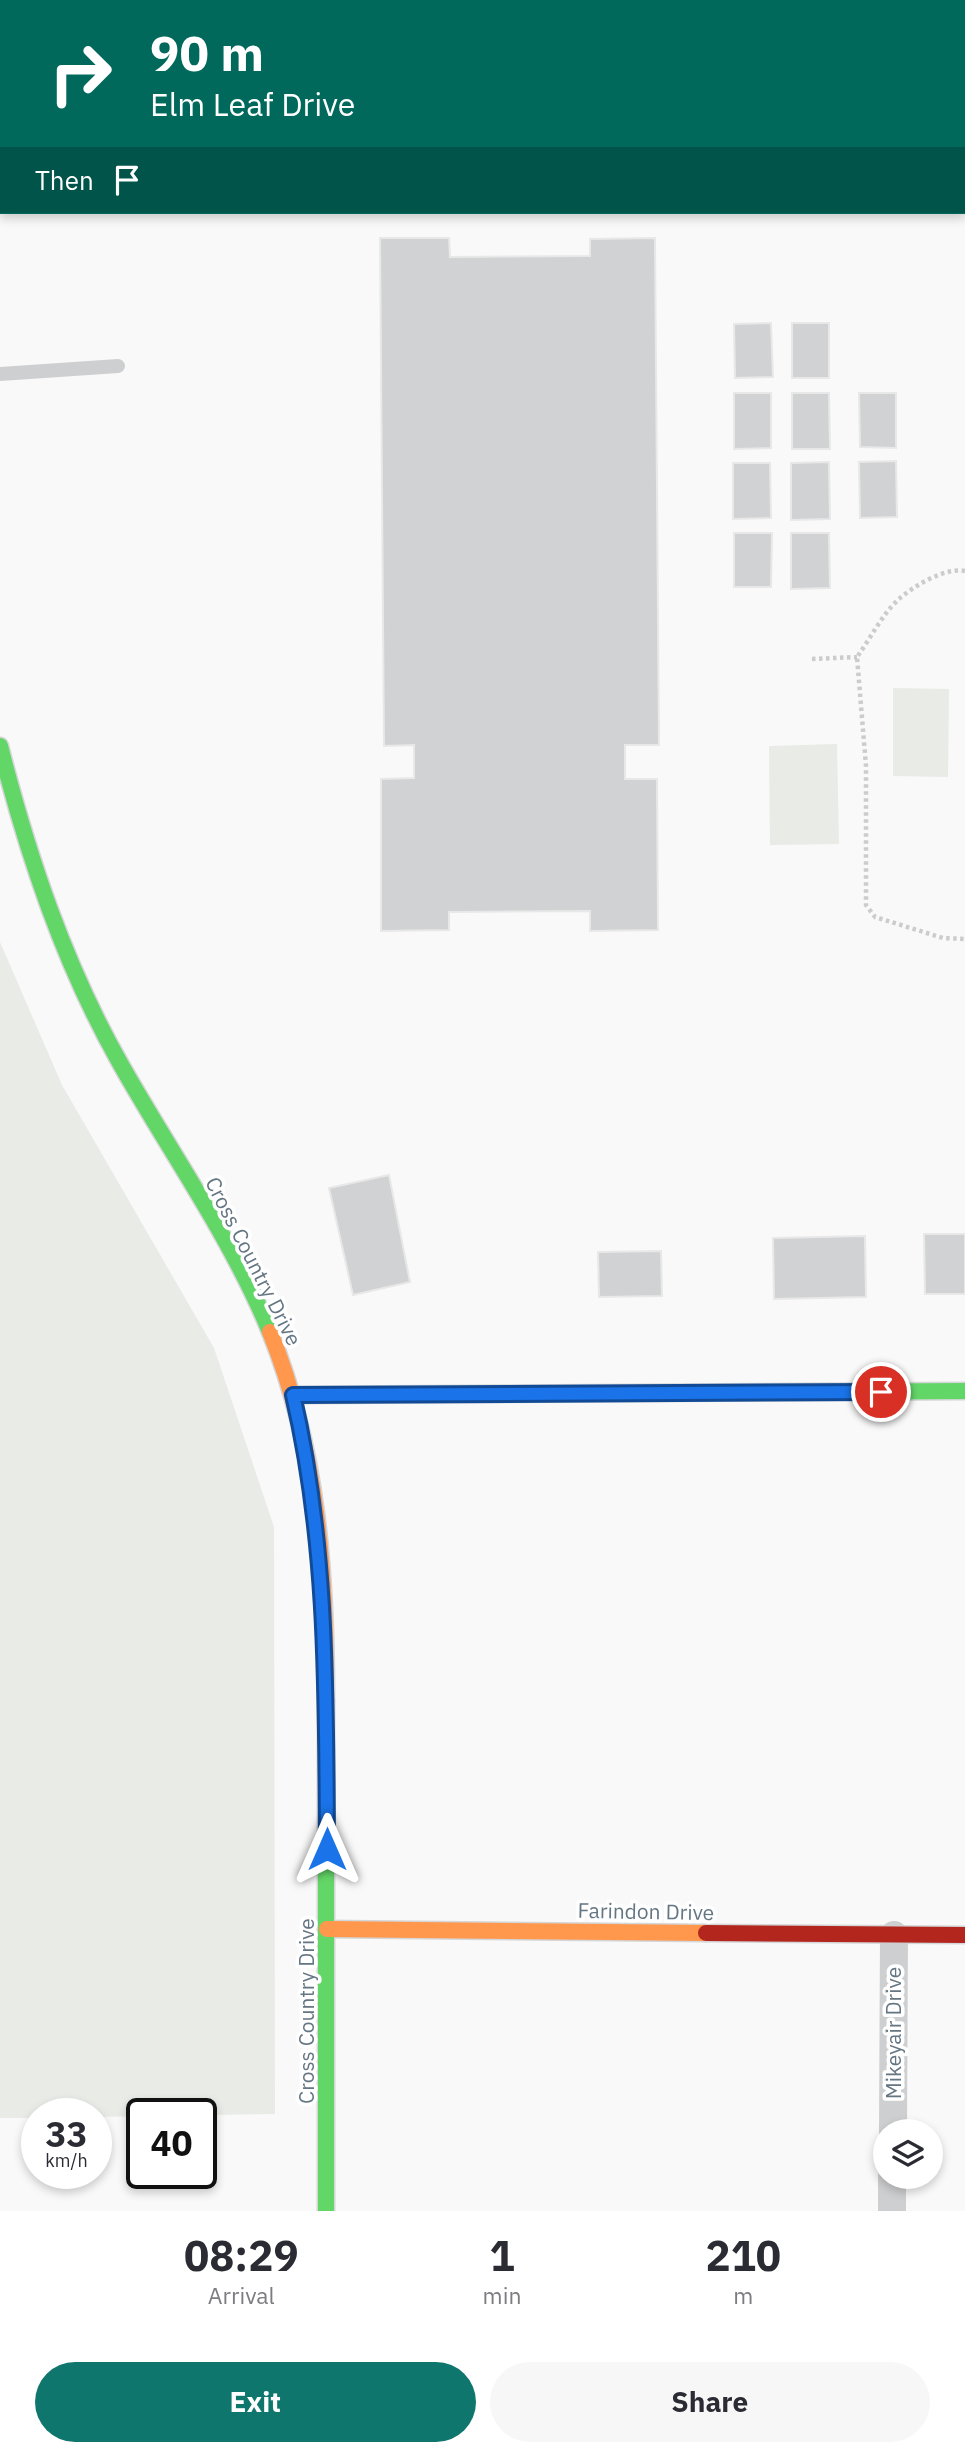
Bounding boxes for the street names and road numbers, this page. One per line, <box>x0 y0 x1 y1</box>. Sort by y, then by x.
street label: Cross Country Drive <box>199 1172 309 1350</box>
street label: Farindon Drive <box>577 1896 715 1926</box>
street label: Cross Country Drive <box>292 1918 320 2104</box>
street label: Mikeyair Drive <box>879 1967 907 2099</box>

